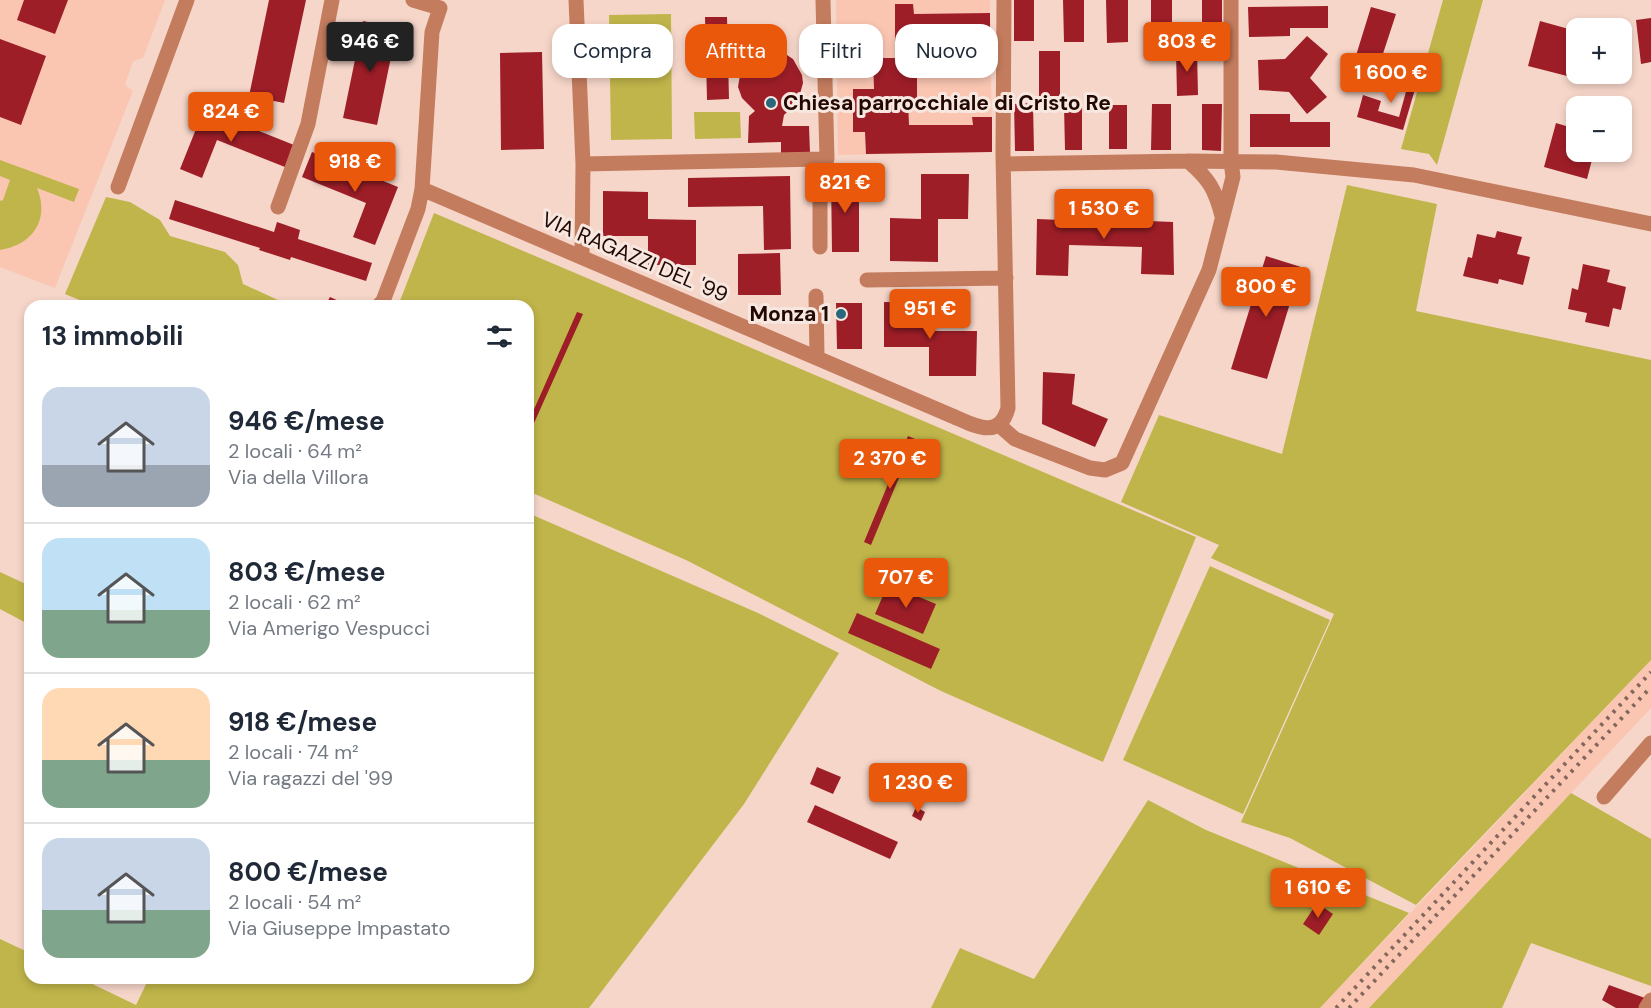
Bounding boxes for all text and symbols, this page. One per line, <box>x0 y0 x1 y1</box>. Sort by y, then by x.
map controls <box>1566 18 1632 162</box>
button: + <box>1566 18 1632 84</box>
pin: 946 € <box>328 22 412 73</box>
pin: 803 € <box>1145 22 1229 73</box>
chip: Compra <box>552 24 673 78</box>
chip: Affitta <box>685 24 787 78</box>
chip: Filtri <box>799 24 883 78</box>
chip: Nuovo <box>895 24 998 78</box>
text: 946 € <box>341 28 399 54</box>
text: 803 € <box>1157 28 1217 54</box>
pin: 1 600 € <box>1336 53 1446 104</box>
text: 1 600 € <box>1354 59 1428 85</box>
place label: Chiesa parrocchiale di Cristo Re <box>783 89 1111 117</box>
pin: 824 € <box>189 92 273 143</box>
marker: Chiesa parrocchiale di Cristo Re <box>764 96 778 110</box>
button: − <box>1566 96 1632 162</box>
text: 824 € <box>202 98 260 124</box>
pin: 918 € <box>313 142 397 193</box>
text: 918 € <box>329 148 382 174</box>
pin: 821 € <box>803 163 887 214</box>
text: 821 € <box>819 169 871 195</box>
pin: 1 530 € <box>1049 189 1159 240</box>
text: 1 530 € <box>1068 195 1140 221</box>
street label: VIA RAGAZZI DEL '99 <box>538 205 732 309</box>
pin: 800 € <box>1224 267 1308 318</box>
text: 800 € <box>1235 273 1297 299</box>
pin: 951 € <box>888 289 972 340</box>
text: 951 € <box>904 295 956 321</box>
place label: Monza 1 <box>749 300 829 328</box>
marker: Monza 1 <box>834 307 848 321</box>
text: 13 immobili <box>42 319 183 353</box>
icon: filters <box>483 320 516 353</box>
text: 946 €/mese <box>228 404 385 438</box>
icon: home <box>90 411 162 483</box>
text: 2 locali · 64 m² <box>228 438 362 464</box>
pin: 2 370 € <box>835 439 945 490</box>
text: 2 370 € <box>853 445 927 471</box>
text: Via della Villora <box>228 464 369 490</box>
text: 803 €/mese <box>228 555 385 589</box>
pin: 707 € <box>864 558 948 609</box>
icon: home <box>90 562 162 634</box>
text: 707 € <box>878 564 934 590</box>
text: 2 locali · 62 m² <box>228 589 361 615</box>
text: Via Amerigo Vespucci <box>228 615 430 641</box>
text: 918 €/mese <box>228 705 377 739</box>
icon: home <box>90 712 162 784</box>
text: 2 locali · 74 m² <box>228 739 359 765</box>
pin: 1 230 € <box>863 763 973 814</box>
text: Via ragazzi del '99 <box>228 765 393 791</box>
text: 1 230 € <box>883 769 953 795</box>
text: 800 €/mese <box>228 855 388 889</box>
icon: home <box>90 862 162 934</box>
pin: 1 610 € <box>1263 868 1373 919</box>
text: 1 610 € <box>1285 874 1351 900</box>
text: 2 locali · 54 m² <box>228 889 361 915</box>
text: Via Giuseppe Impastato <box>228 915 450 941</box>

